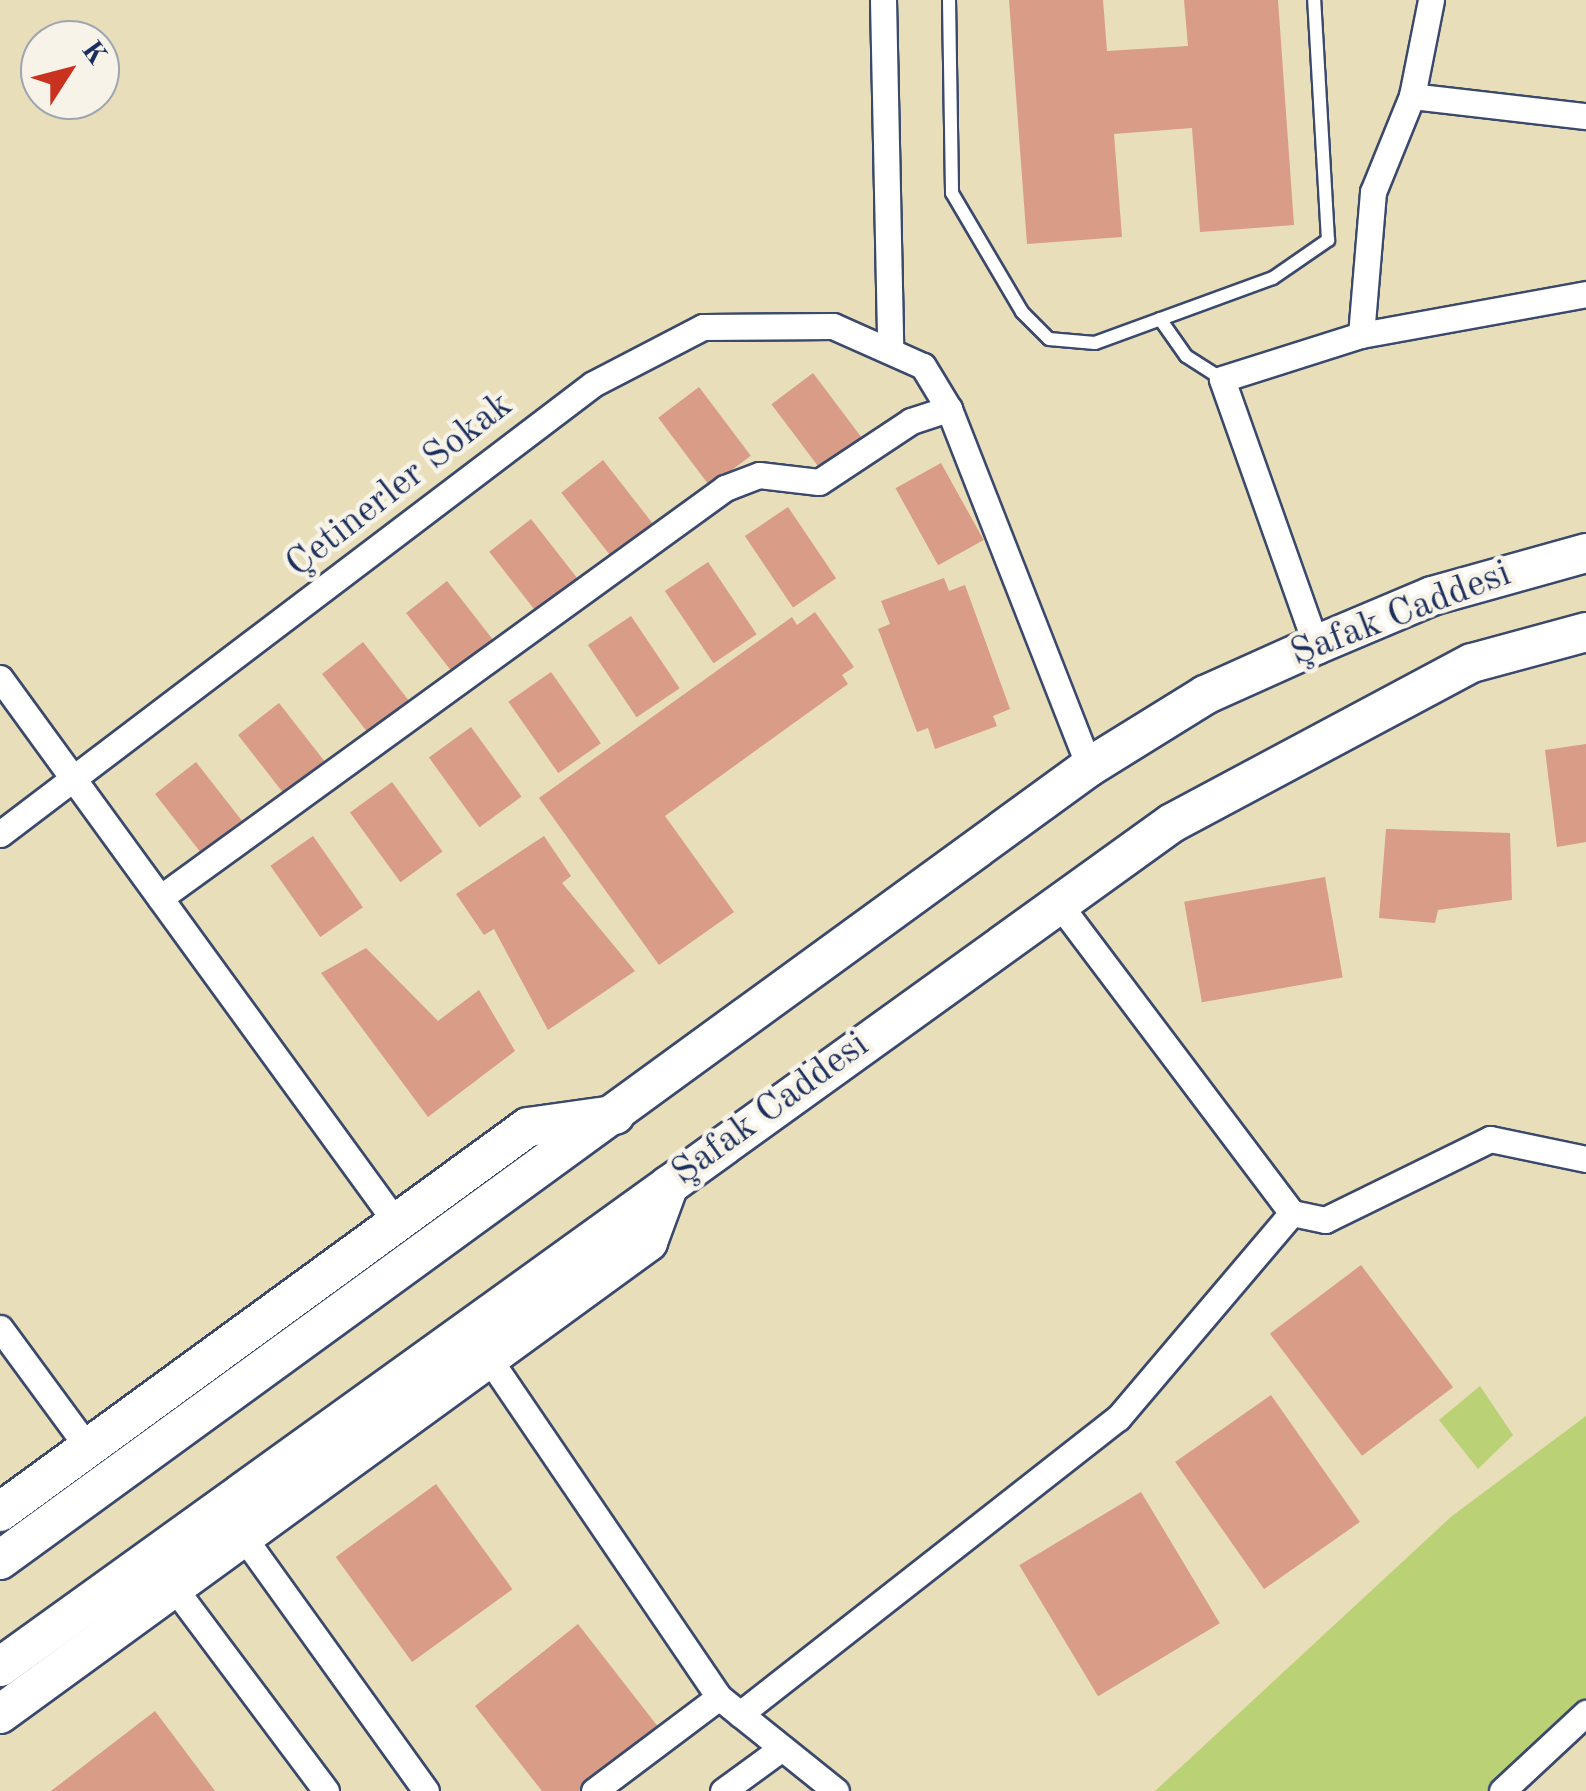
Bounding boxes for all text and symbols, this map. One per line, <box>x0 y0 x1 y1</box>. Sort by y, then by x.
north arrow <box>20 20 120 120</box>
text: K <box>75 37 110 70</box>
street label: Çetinerler Sokak <box>278 383 522 589</box>
street label: Şafak Caddesi <box>1284 552 1518 678</box>
street label: Şafak Caddesi <box>664 1023 878 1197</box>

